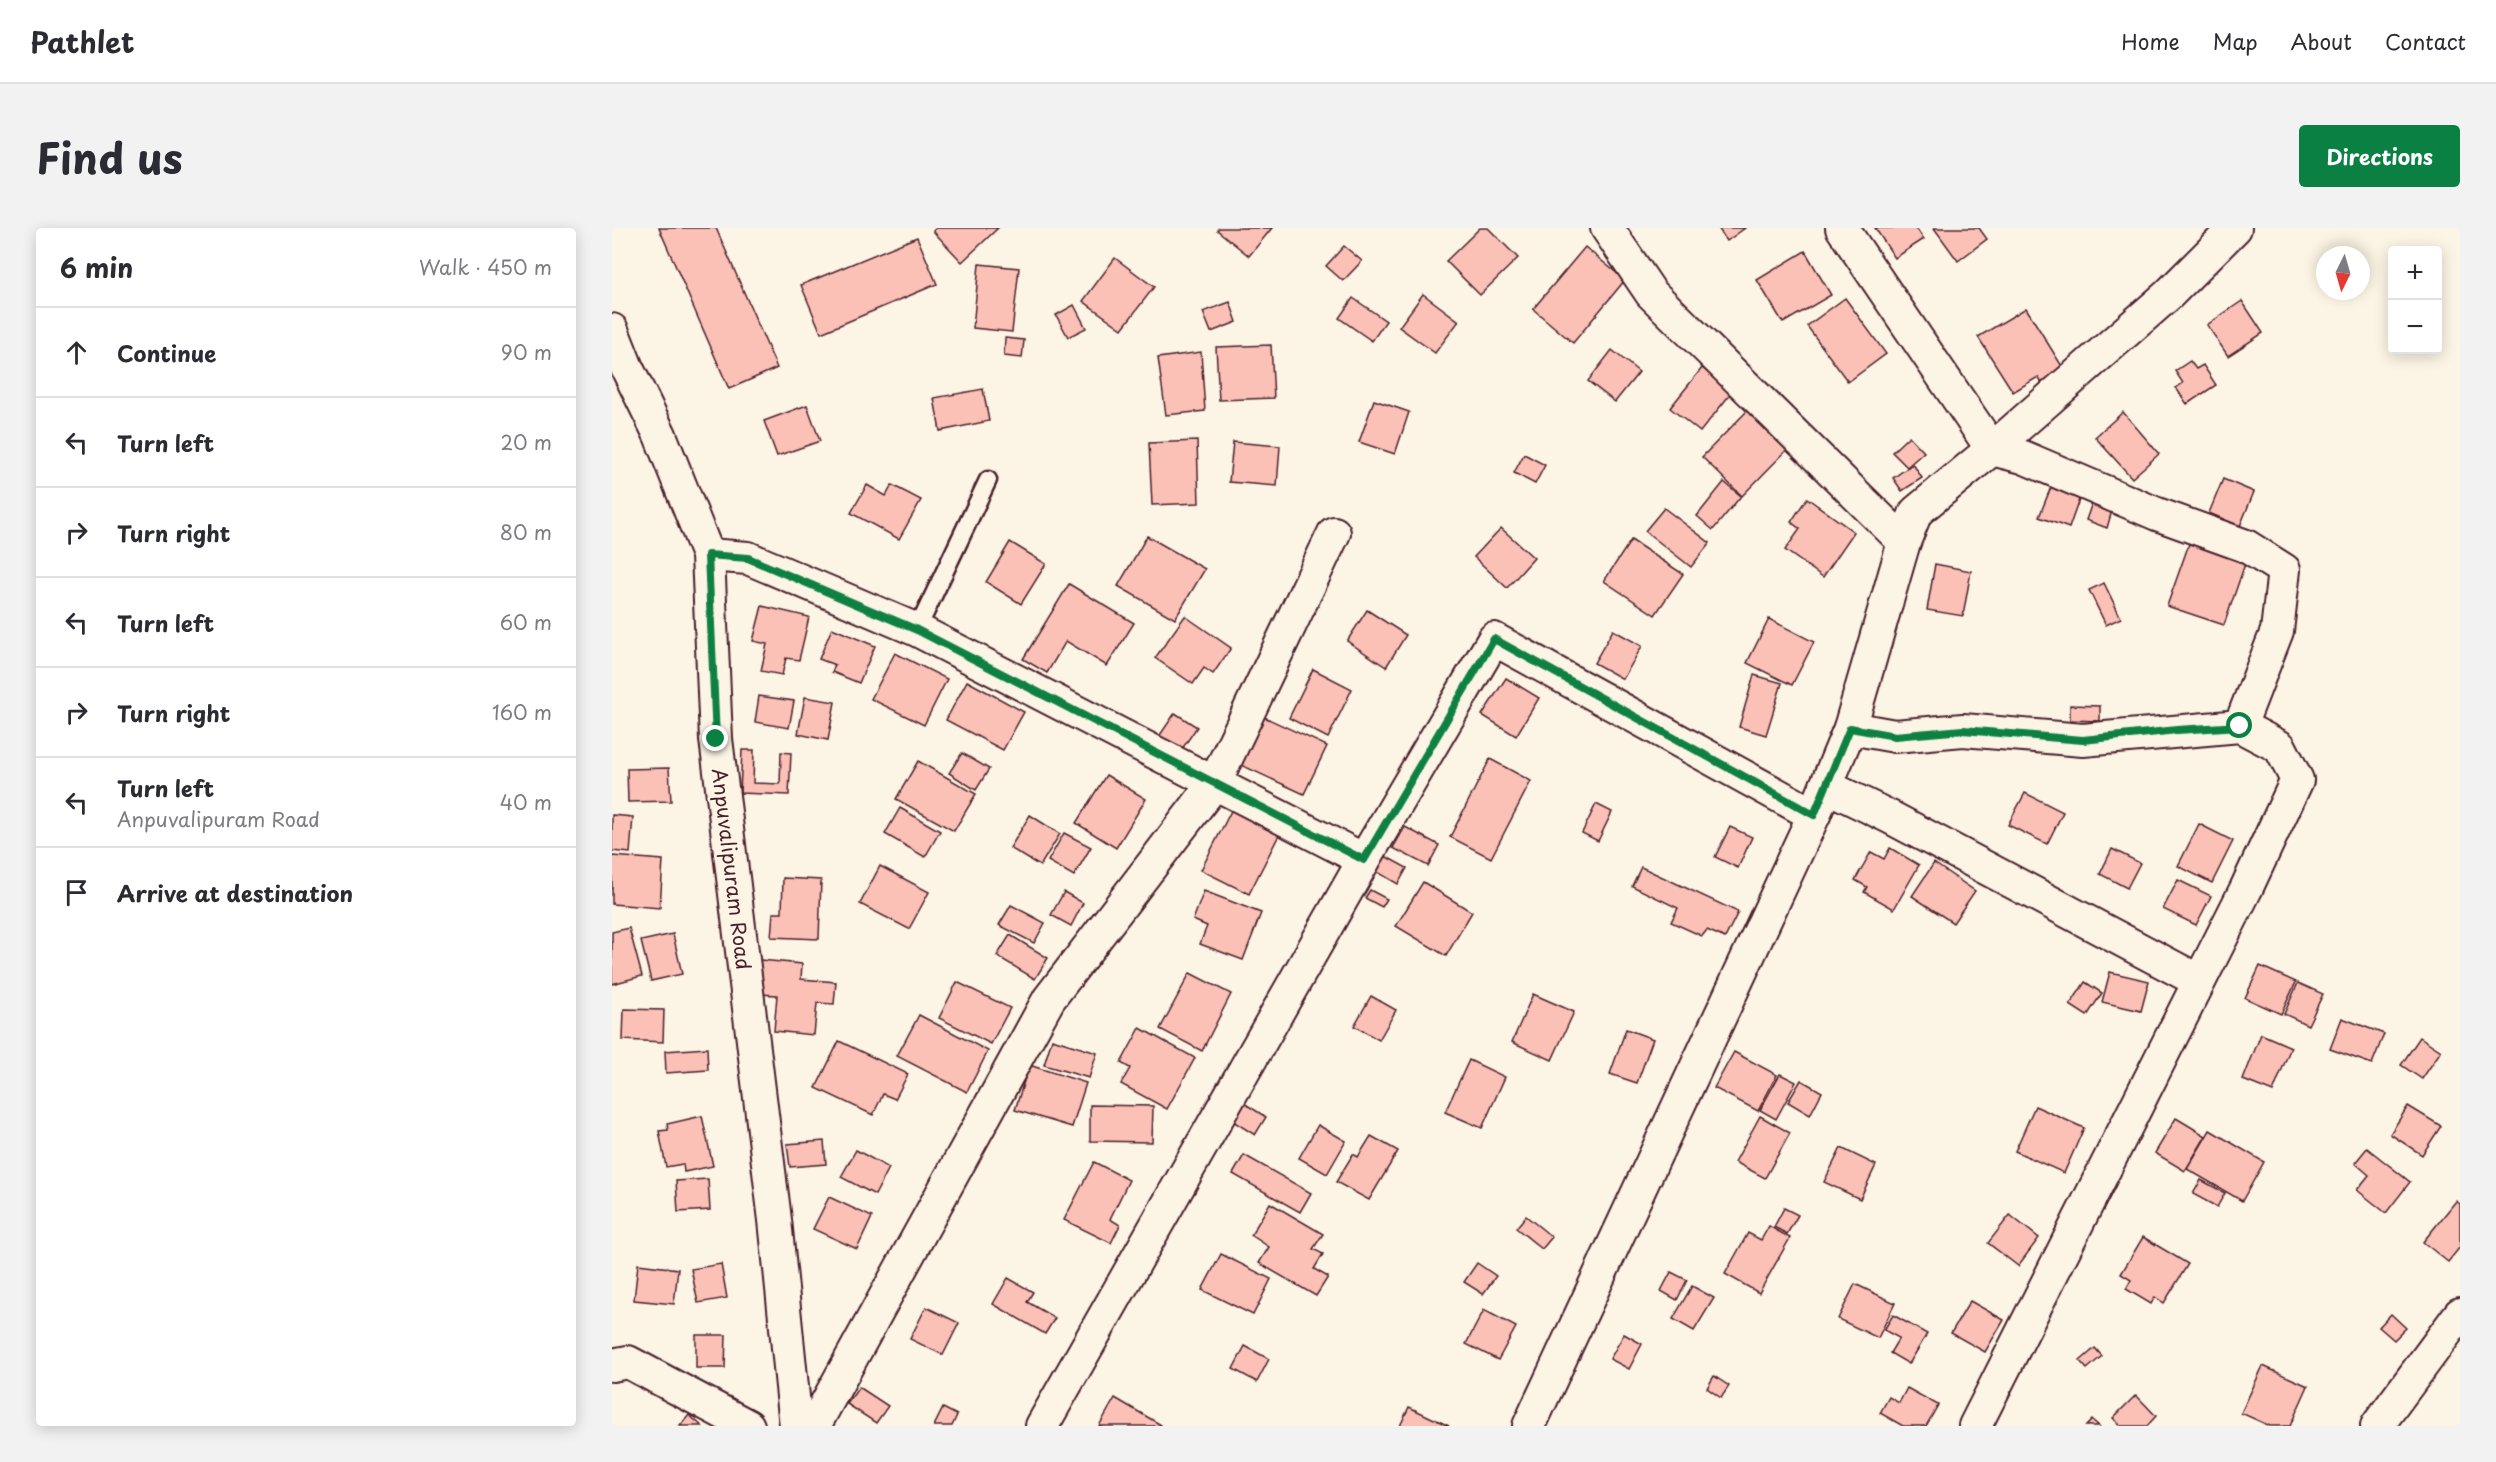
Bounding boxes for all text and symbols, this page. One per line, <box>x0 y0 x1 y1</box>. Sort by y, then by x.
text: Pathlet <box>30 20 134 63</box>
text: Home <box>2121 25 2180 57</box>
text: Map <box>2213 25 2258 57</box>
text: About <box>2291 25 2352 57</box>
text: Contact <box>2385 25 2466 57</box>
text: Find us <box>36 125 183 188</box>
button: Directions <box>2299 125 2460 187</box>
north arrow <box>2316 246 2370 300</box>
map controls <box>2388 246 2442 354</box>
button: + <box>2388 246 2442 300</box>
text: 6 min <box>60 248 133 287</box>
text: Walk · 450 m <box>419 252 552 282</box>
button: − <box>2388 300 2442 354</box>
icon: ahead <box>60 336 93 369</box>
text: Continue <box>117 336 216 369</box>
text: 90 m <box>501 337 552 367</box>
icon: left <box>60 426 93 459</box>
text: Turn left <box>117 426 214 459</box>
text: 20 m <box>500 427 552 457</box>
icon: right <box>60 516 93 549</box>
text: Turn right <box>117 516 230 549</box>
text: 80 m <box>500 517 552 547</box>
icon: left <box>60 606 93 639</box>
text: Turn left <box>117 606 214 639</box>
text: 60 m <box>500 607 552 637</box>
icon: right <box>60 696 93 729</box>
text: Turn right <box>117 696 230 729</box>
text: 160 m <box>492 697 552 727</box>
route start <box>2226 712 2252 738</box>
route end <box>702 725 728 751</box>
street label: Anpuvalipuram Road <box>705 766 759 972</box>
text: Turn left <box>117 771 214 804</box>
icon: left <box>60 786 93 819</box>
text: 40 m <box>500 787 552 817</box>
text: Anpuvalipuram Road <box>117 804 320 834</box>
icon: arrive <box>60 876 93 909</box>
text: Arrive at destination <box>117 876 353 909</box>

